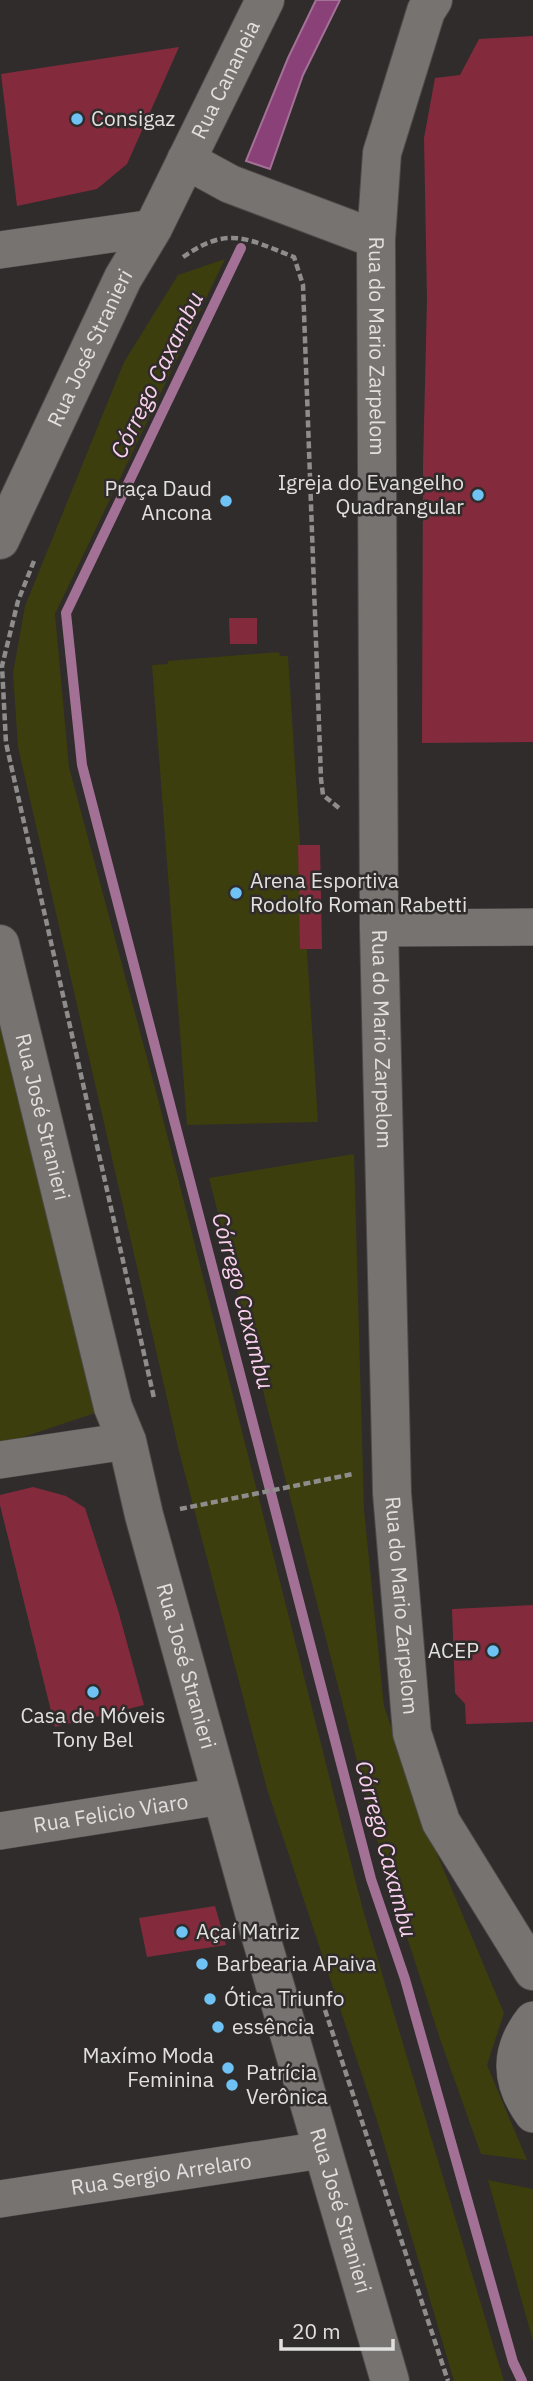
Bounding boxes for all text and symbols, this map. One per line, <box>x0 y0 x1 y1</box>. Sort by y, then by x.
street label: Rua Cananeia <box>184 15 266 143</box>
place label: Consigaz <box>91 104 175 132</box>
marker: Consigaz <box>69 111 85 127</box>
street label: Rua do Mario Zarpelom <box>363 236 392 456</box>
street label: Rua José Stranieri <box>40 263 138 431</box>
water label: Córrego Caxambu <box>103 286 209 463</box>
place label: Igreja do Evangelho Quadrangular <box>278 468 464 520</box>
place label: Praça Daud Ancona <box>105 474 212 526</box>
marker: Igreja do Evangelho Quadrangular <box>470 487 486 503</box>
marker: Praça Daud Ancona <box>218 493 234 509</box>
place label: Arena Esportiva Rodolfo Roman Rabetti <box>250 866 467 918</box>
marker: Arena Esportiva Rodolfo Roman Rabetti <box>228 885 244 901</box>
street label: Rua do Mario Zarpelom <box>366 929 399 1149</box>
street label: Rua José Stranieri <box>9 1030 77 1203</box>
water label: Córrego Caxambu <box>206 1209 282 1392</box>
street label: Rua do Mario Zarpelom <box>379 1495 425 1716</box>
street label: Rua José Stranieri <box>150 1580 223 1752</box>
place label: ACEP <box>428 1636 479 1664</box>
marker: ACEP <box>485 1643 501 1659</box>
marker: Casa de Móveis Tony Bel <box>85 1684 101 1700</box>
place label: Casa de Móveis Tony Bel <box>20 1701 166 1753</box>
water label: Córrego Caxambu <box>349 1757 425 1940</box>
street label: Rua Felicio Viaro <box>31 1787 190 1839</box>
place label: Açaí Matriz <box>196 1917 300 1945</box>
marker: Açaí Matriz <box>174 1924 190 1940</box>
place label: Barbearia APaiva <box>216 1949 376 1977</box>
marker: Barbearia APaiva <box>194 1956 210 1972</box>
place label: Ótica Triunfo <box>224 1984 345 2012</box>
marker: Ótica Triunfo <box>202 1991 218 2007</box>
place label: essência <box>232 2012 314 2040</box>
marker: essência <box>210 2019 226 2035</box>
place label: Maxímo Moda Feminina <box>83 2041 214 2093</box>
place label: Patrícia Verônica <box>246 2058 328 2110</box>
marker: Maxímo Moda Feminina <box>220 2060 236 2076</box>
marker: Patrícia Verônica <box>224 2077 240 2093</box>
street label: Rua José Stranieri <box>304 2124 379 2296</box>
street label: Rua Sergio Arrelaro <box>69 2146 253 2201</box>
scale bar <box>281 2308 393 2352</box>
text: 20 m <box>292 2317 341 2345</box>

